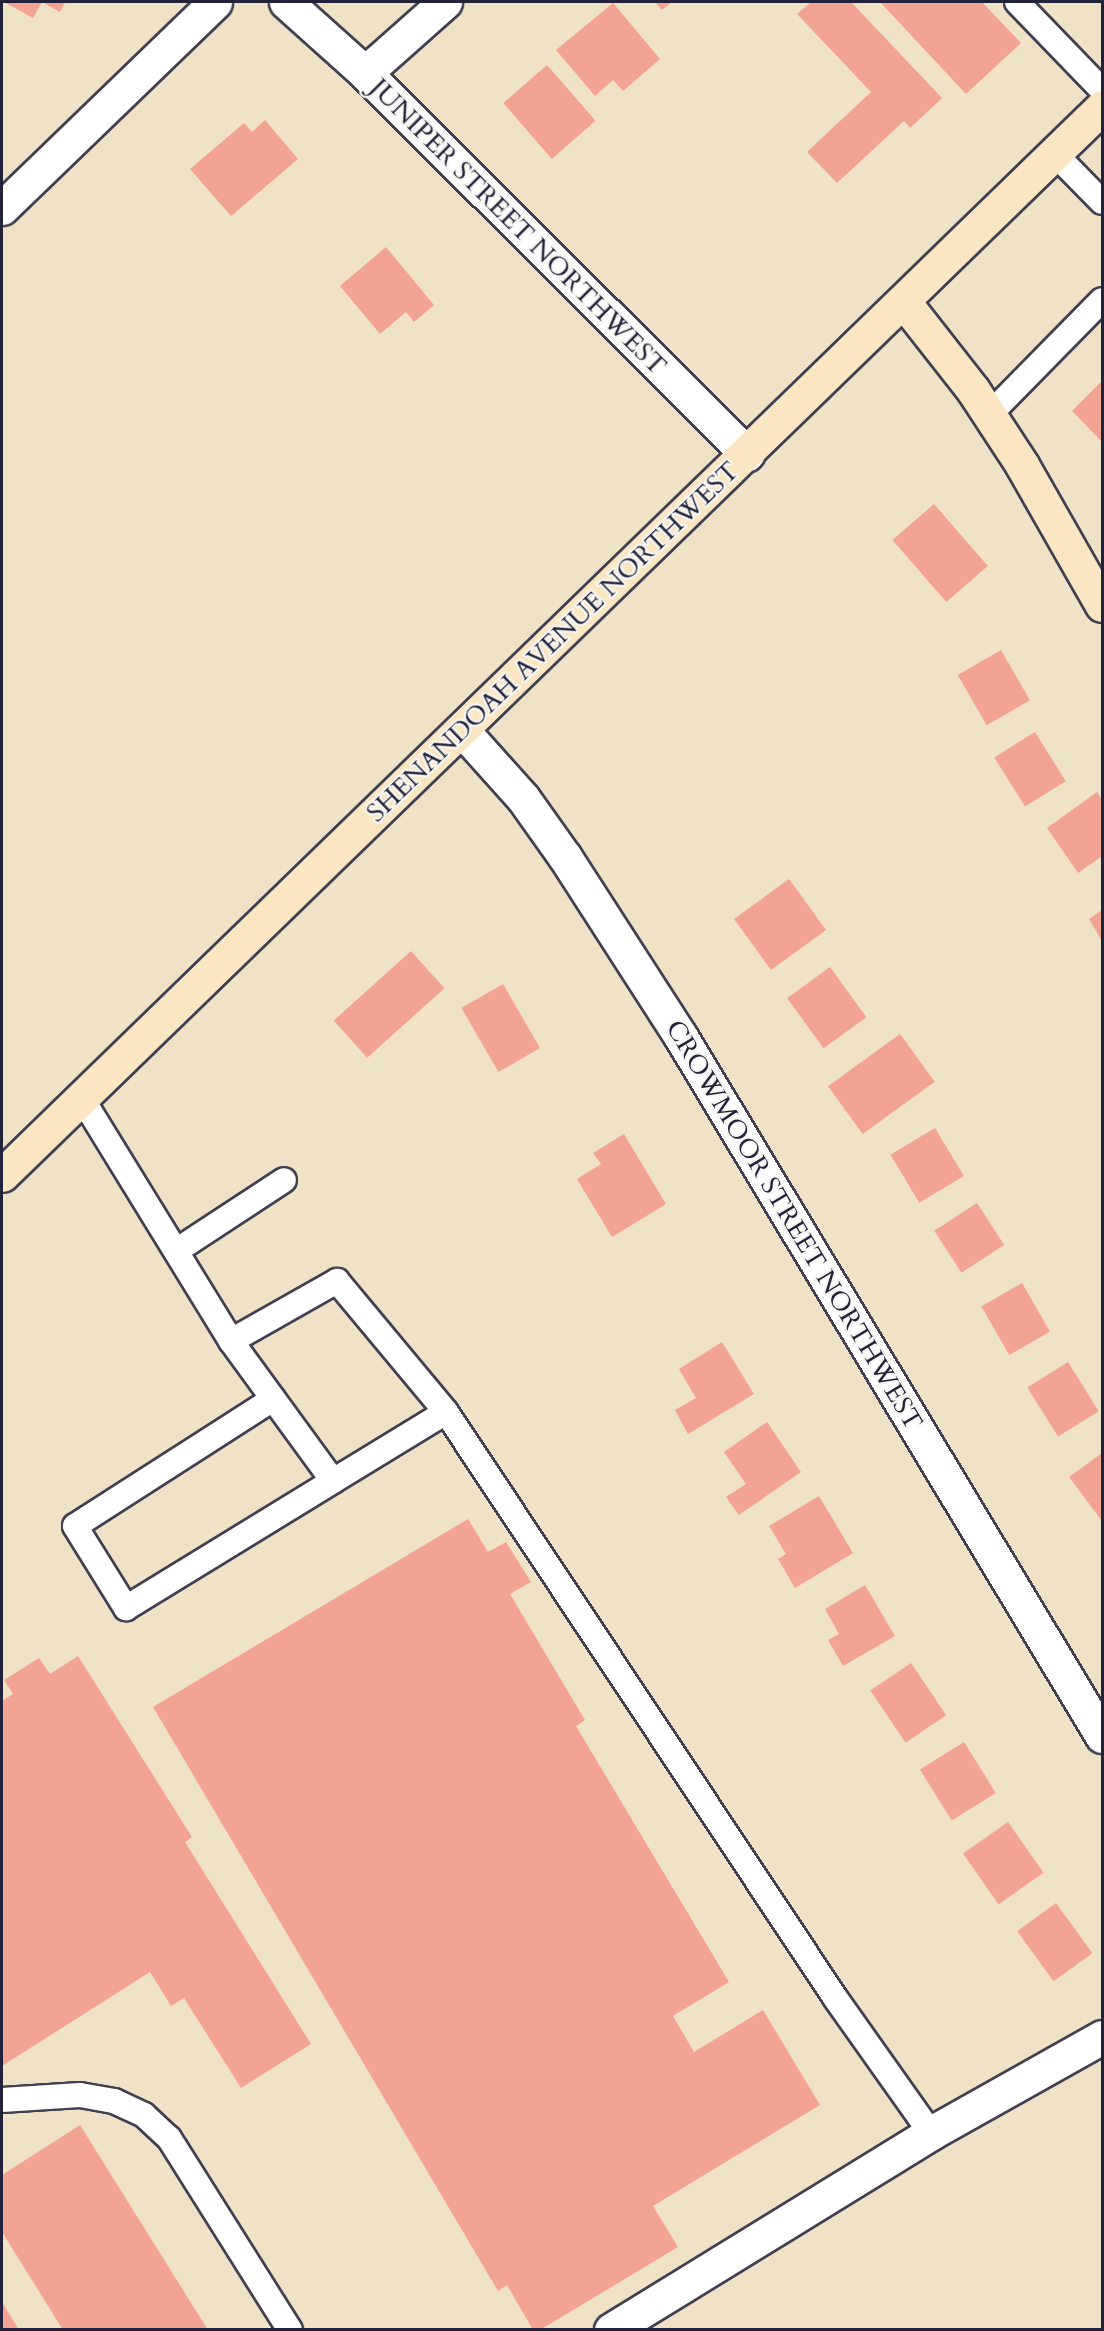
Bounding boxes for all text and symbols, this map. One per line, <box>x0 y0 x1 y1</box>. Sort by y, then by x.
street label: JUNIPER STREET NORTHWEST <box>363 72 673 382</box>
street label: SHENANDOAH AVENUE NORTHWEST <box>361 455 745 829</box>
street label: CROWMOOR STREET NORTHWEST <box>659 1015 929 1435</box>

